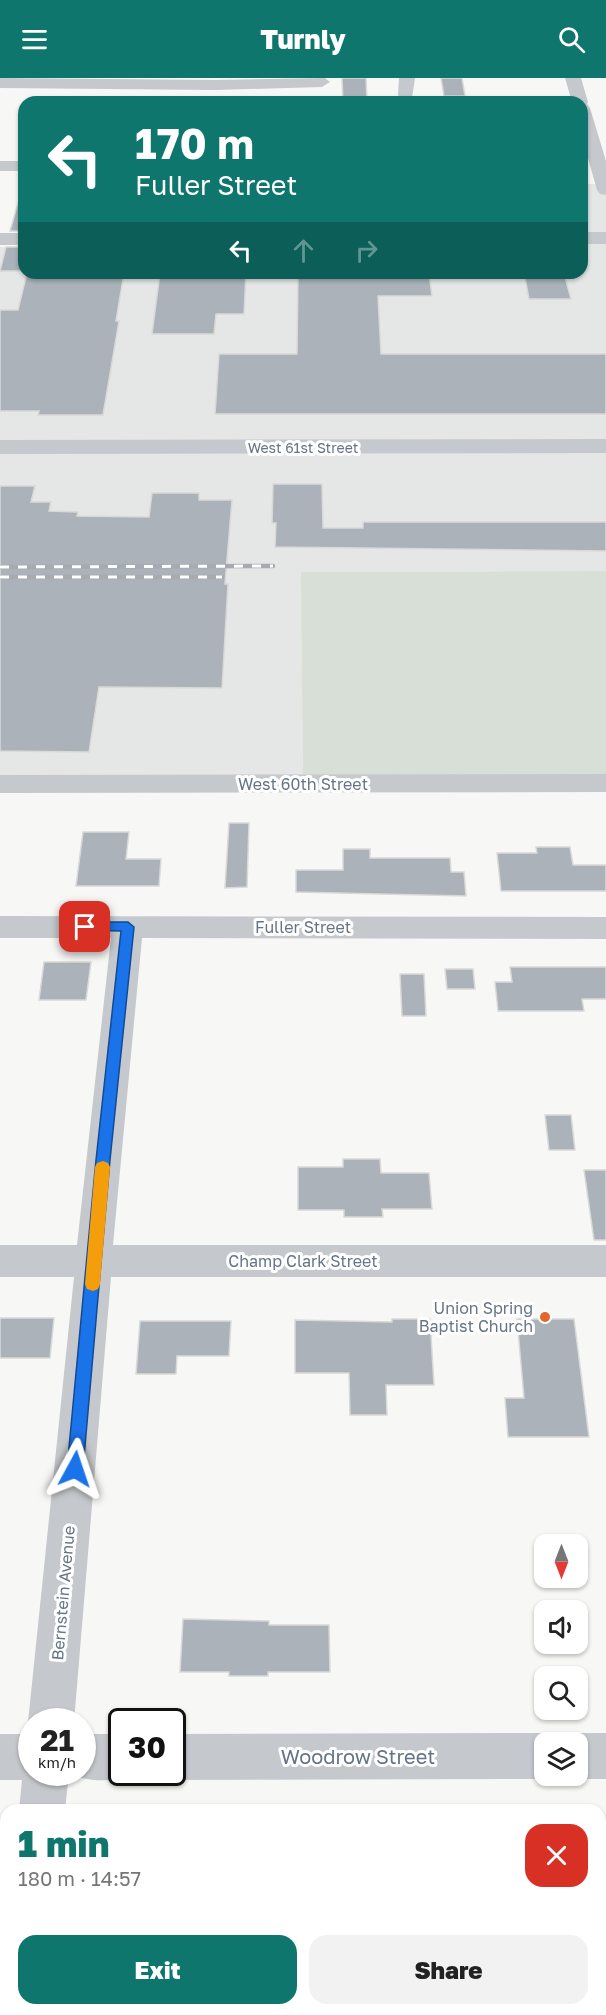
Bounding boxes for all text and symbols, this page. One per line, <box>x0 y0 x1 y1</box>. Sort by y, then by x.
icon: menu <box>18 23 51 56</box>
text: Turnly <box>260 23 346 55</box>
icon: search <box>555 23 588 56</box>
text: 170 m <box>135 118 254 168</box>
icon: left <box>36 120 114 198</box>
text: Fuller Street <box>135 169 297 201</box>
icon: left <box>224 234 257 267</box>
icon: ahead <box>287 234 320 267</box>
icon: right <box>350 234 383 267</box>
street label: West 61st Street <box>248 439 358 456</box>
street label: West 60th Street <box>238 774 368 794</box>
pin <box>59 901 110 952</box>
icon: arrive <box>68 910 101 943</box>
street label: Fuller Street <box>255 917 351 937</box>
street label: Champ Clark Street <box>228 1251 378 1271</box>
place label: Union Spring Baptist Church <box>419 1298 533 1336</box>
marker: Union Spring Baptist Church <box>538 1310 552 1324</box>
position arrow <box>43 1437 107 1501</box>
street label: Bernstein Avenue <box>47 1525 79 1661</box>
north arrow <box>534 1534 588 1588</box>
map controls <box>534 1534 588 1786</box>
button: sound <box>534 1600 588 1654</box>
button: search <box>534 1666 588 1720</box>
speed limit sign: 30 <box>108 1708 186 1786</box>
text: 21 <box>40 1722 74 1758</box>
button: layers <box>534 1732 588 1786</box>
street label: Woodrow Street <box>281 1744 435 1768</box>
text: km/h <box>38 1753 76 1771</box>
text: 1 min <box>18 1822 109 1865</box>
button: close <box>525 1824 588 1887</box>
text: 180 m · 14:57 <box>18 1866 141 1890</box>
button: Exit <box>18 1935 297 2004</box>
button: Share <box>309 1935 588 2004</box>

